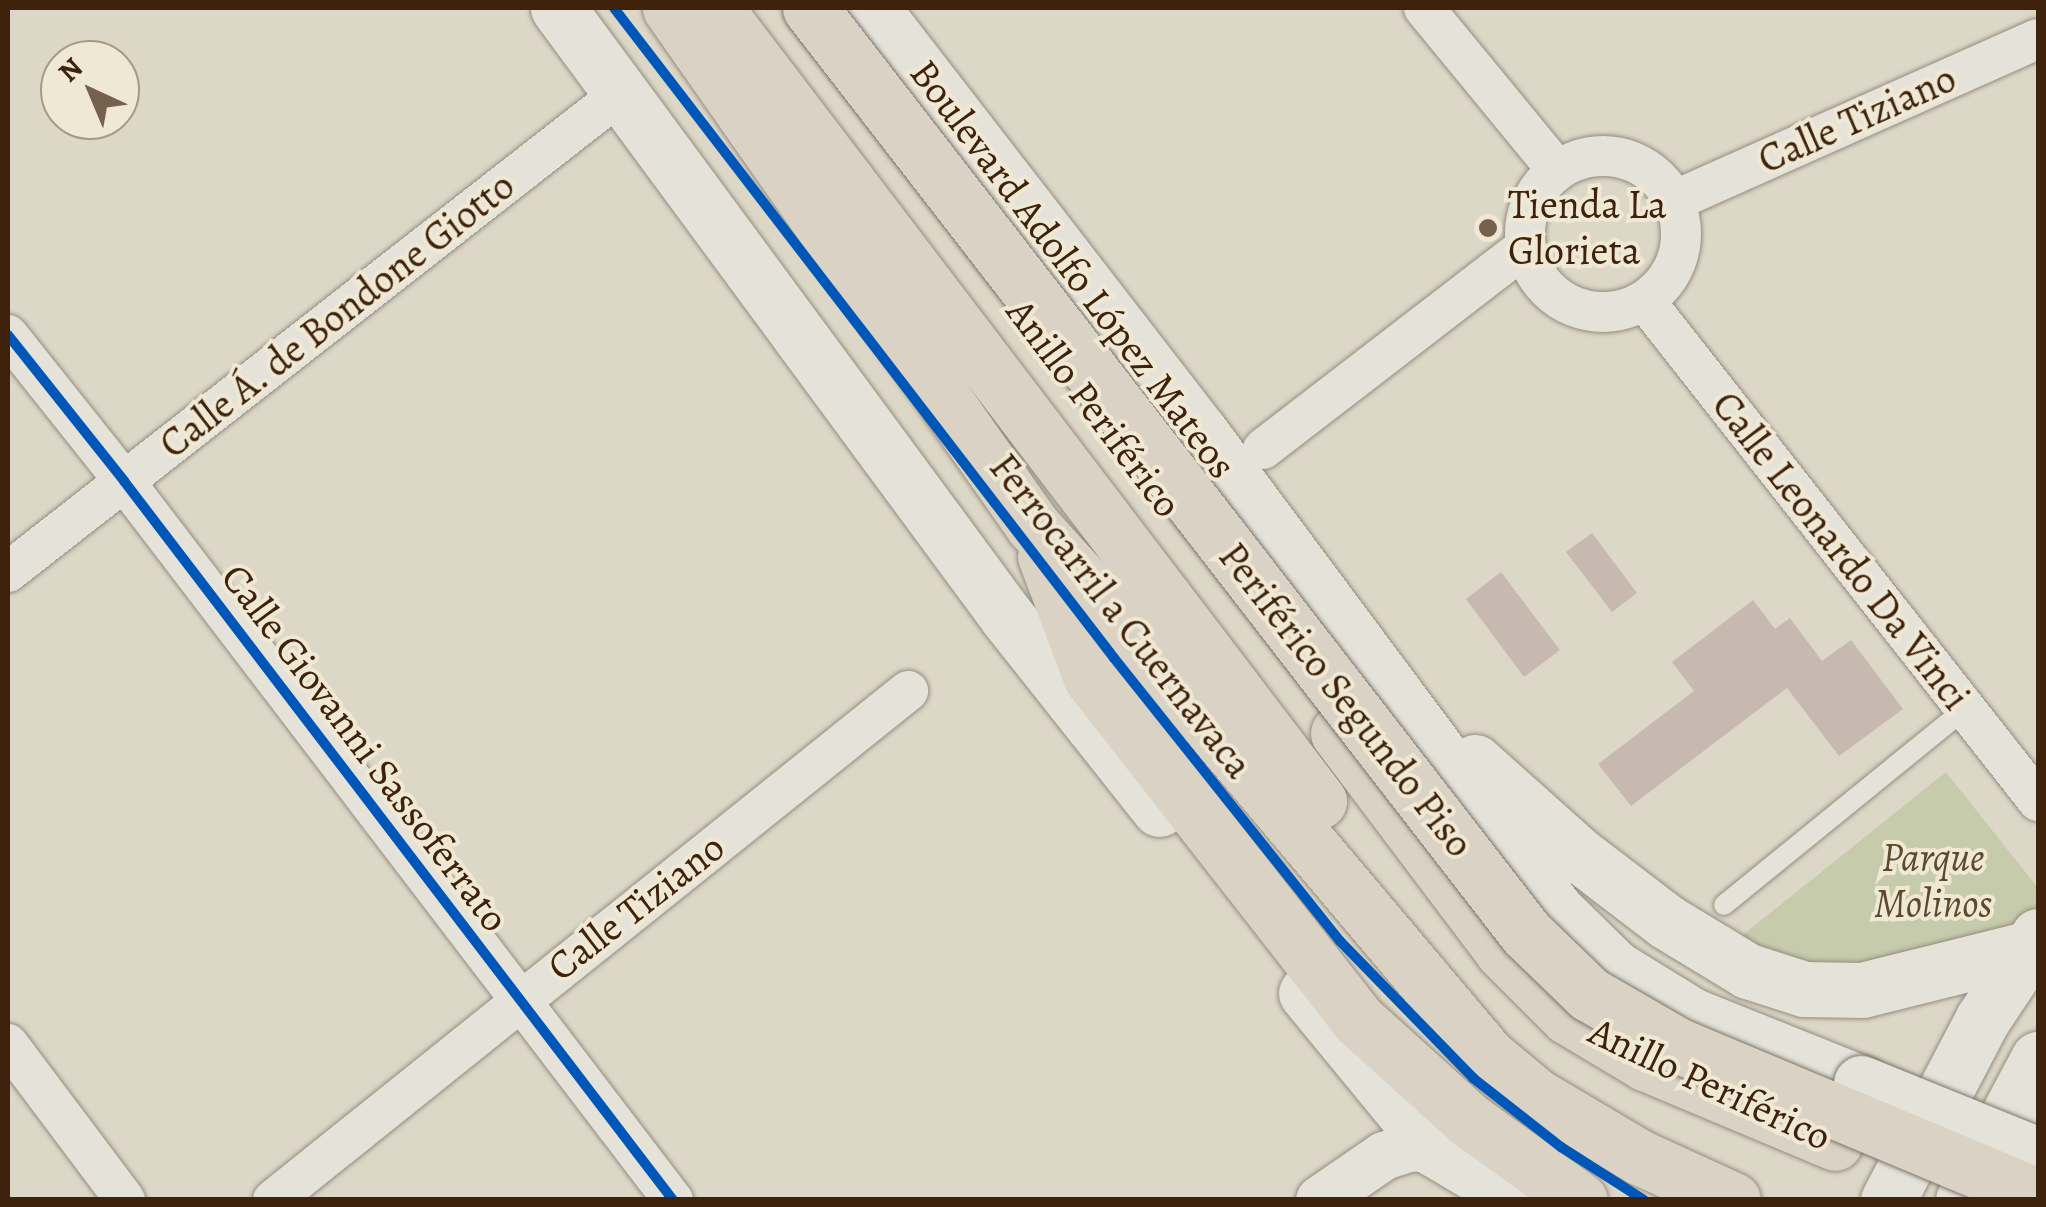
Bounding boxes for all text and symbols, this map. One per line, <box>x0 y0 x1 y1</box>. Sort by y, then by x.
north arrow <box>40 40 140 140</box>
text: N <box>50 49 91 91</box>
street label: Boulevard Adolfo López Mateos <box>900 50 1246 488</box>
street label: Calle Tiziano <box>1751 54 1963 184</box>
street label: Calle Á. de Bondone Giotto <box>150 161 524 469</box>
place label: Tienda La Glorieta <box>1508 181 1667 275</box>
marker: Tienda La Glorieta <box>1477 217 1499 239</box>
street label: Anillo Periférico <box>996 289 1192 527</box>
street label: Calle Leonardo Da Vinci <box>1702 382 1980 720</box>
street label: Ferrocarril a Cuernavaca <box>979 444 1263 788</box>
street label: Periférico Segundo Piso <box>1208 533 1484 867</box>
street label: Calle Giovanni Sassoferrato <box>211 555 519 941</box>
street label: Calle Tiziano <box>538 823 734 991</box>
park label: Parque Molinos <box>1874 834 1992 928</box>
street label: Anillo Periférico <box>1582 1007 1838 1161</box>

